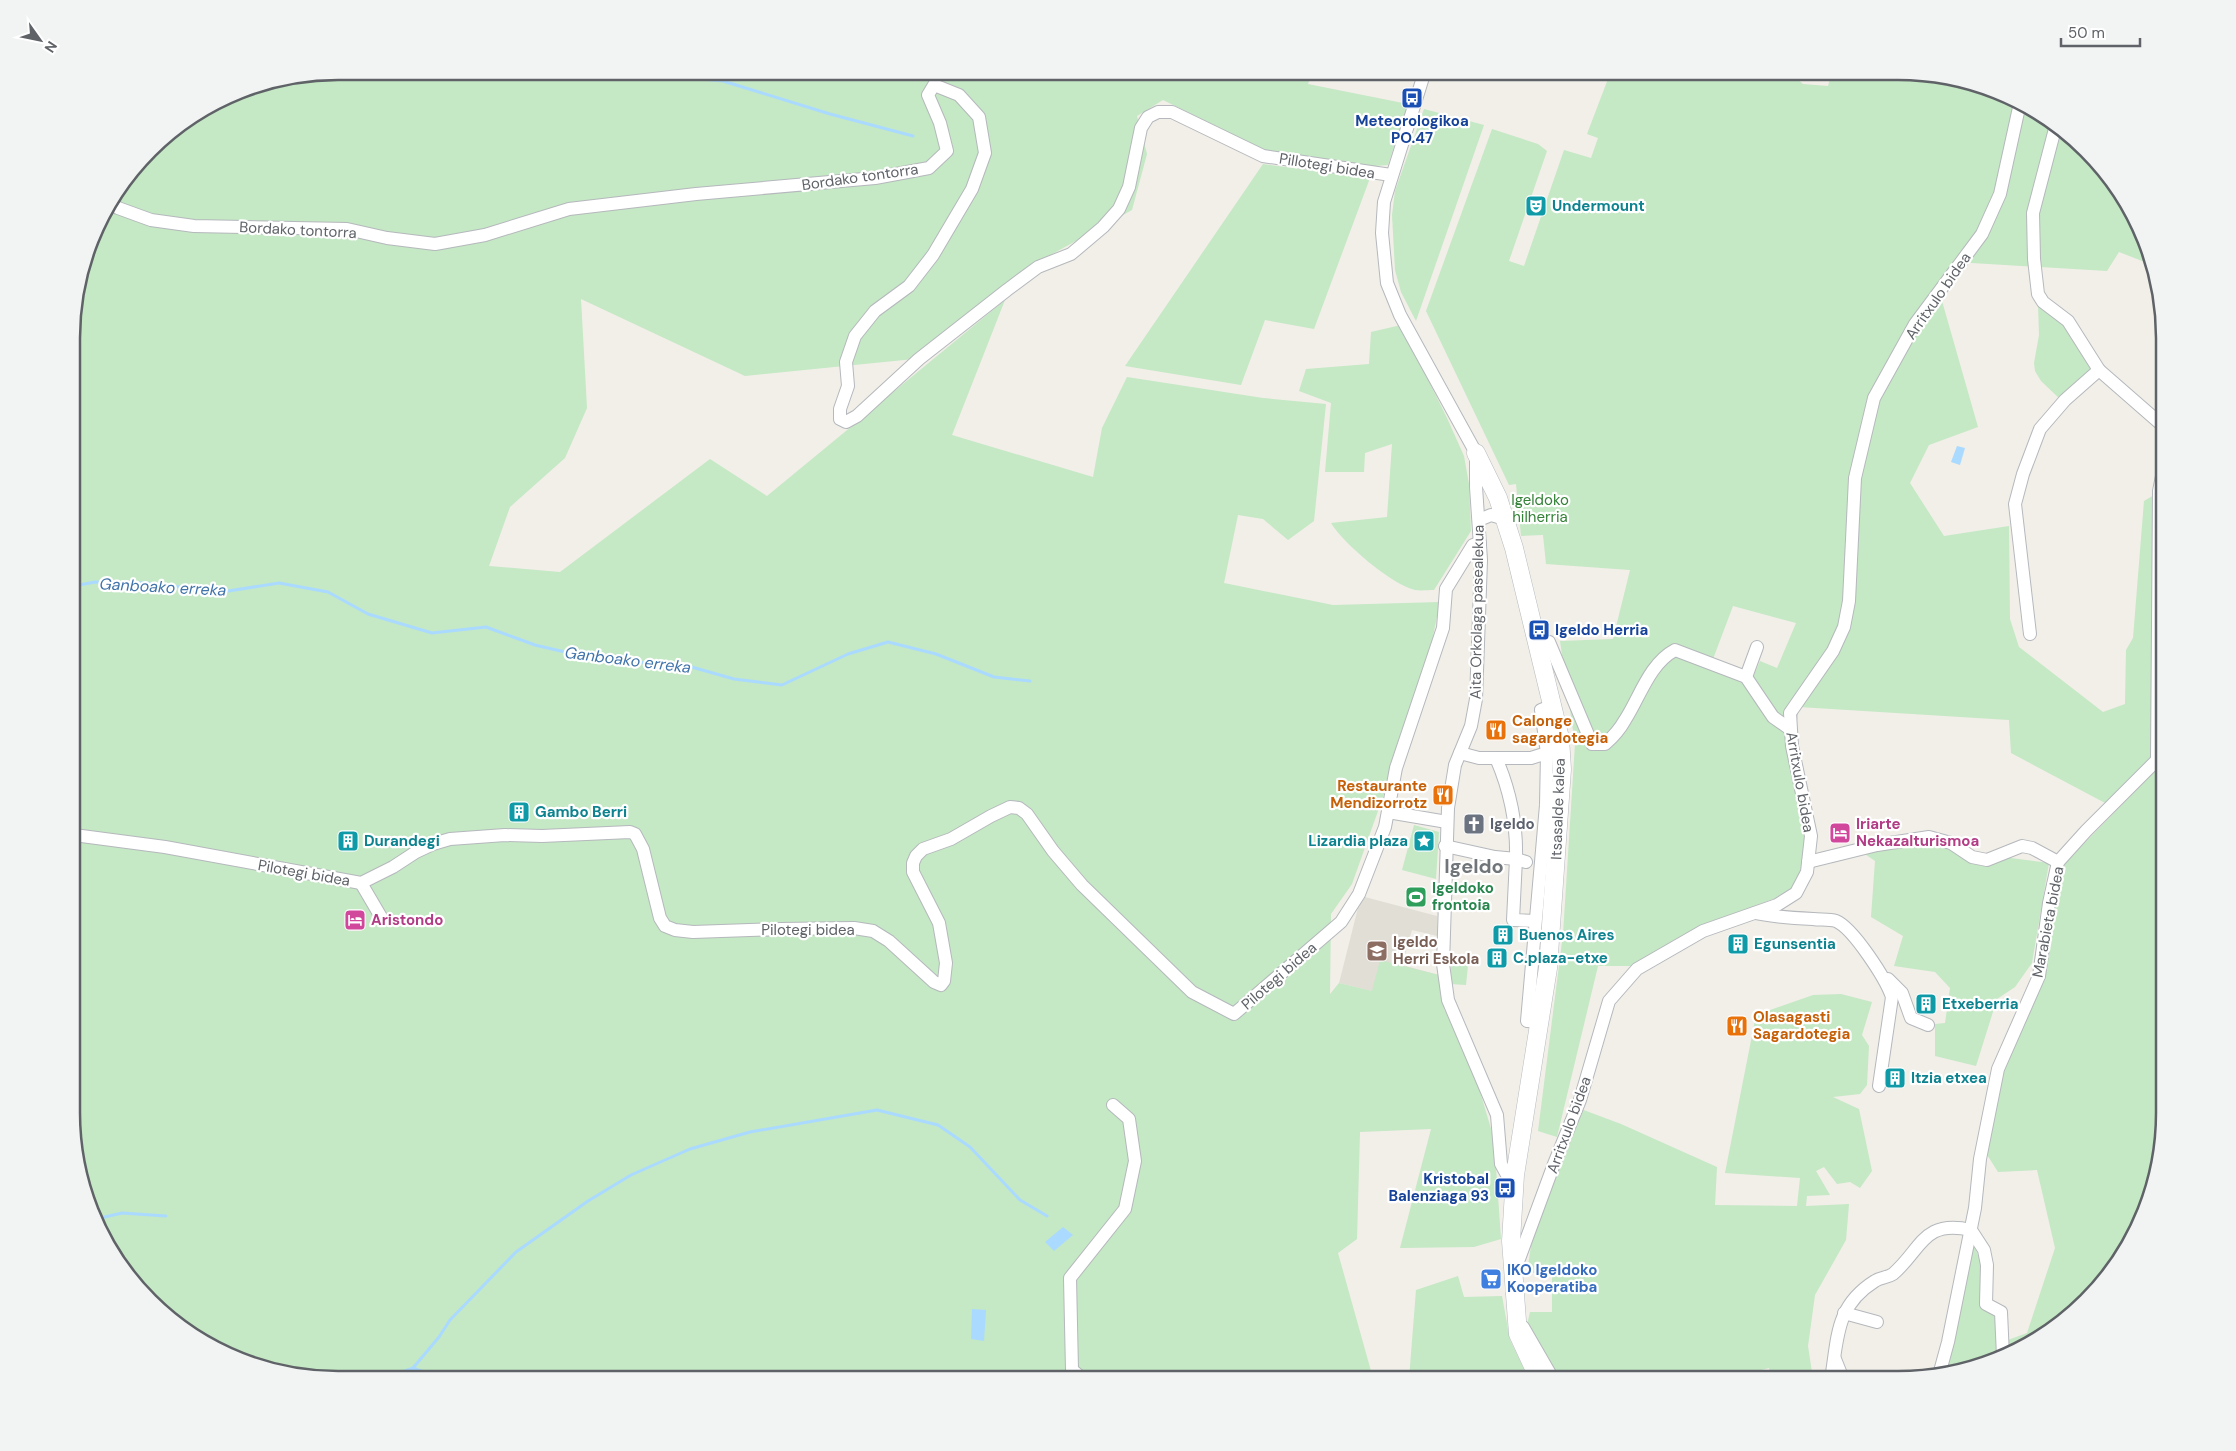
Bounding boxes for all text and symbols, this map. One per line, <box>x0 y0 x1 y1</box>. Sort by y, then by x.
north arrow <box>15 15 65 65</box>
scale bar <box>2061 15 2140 47</box>
text: 50 m <box>2068 23 2105 43</box>
text: N <box>41 38 61 56</box>
bus stop icon: Meteorologikoa PO.47 <box>1400 86 1424 110</box>
place label: Meteorologikoa PO.47 <box>1355 111 1469 148</box>
street label: Pillotegi bidea <box>1278 149 1376 183</box>
street label: Bordako tontorra <box>800 159 920 195</box>
theatre icon: Undermount <box>1524 194 1548 218</box>
place label: Undermount <box>1552 196 1645 216</box>
street label: Bordako tontorra <box>239 217 357 243</box>
street label: Arritxulo bidea <box>1901 249 1975 343</box>
park label: Igeldoko hilherria <box>1511 490 1569 527</box>
street label: Aita Orkolaga pasealekua <box>1465 525 1489 699</box>
water label: Ganboako erreka <box>99 573 227 601</box>
bus stop icon: Igeldo Herria <box>1527 618 1551 642</box>
place label: Igeldo Herria <box>1555 620 1648 640</box>
water label: Ganboako erreka <box>564 642 692 678</box>
place label: Calonge sagardotegia <box>1512 711 1608 748</box>
restaurant icon: Calonge sagardotegia <box>1484 718 1508 742</box>
street label: Arritxulo bidea <box>1781 730 1819 834</box>
street label: Itsasalde kalea <box>1546 758 1570 860</box>
place label: Restaurante Mendizorrotz <box>1330 776 1427 813</box>
restaurant icon: Restaurante Mendizorrotz <box>1431 783 1455 807</box>
building icon: Gambo Berri <box>507 800 531 824</box>
place label: Gambo Berri <box>535 802 627 822</box>
church icon: Igeldo <box>1462 812 1486 836</box>
place label: Igeldo <box>1490 814 1535 834</box>
place label: Iriarte Nekazalturismoa <box>1856 814 1979 851</box>
hotel icon: Iriarte Nekazalturismoa <box>1828 821 1852 845</box>
building icon: Durandegi <box>336 829 360 853</box>
place icon: Lizardia plaza <box>1412 829 1436 853</box>
place label: Durandegi <box>364 831 440 851</box>
place label: Lizardia plaza <box>1308 831 1408 851</box>
district label: Igeldo <box>1444 853 1504 879</box>
street label: Pilotegi bidea <box>256 855 352 891</box>
street label: Marabieta bidea <box>2027 865 2069 979</box>
place label: Igeldoko frontoia <box>1432 878 1494 915</box>
sports icon: Igeldoko frontoia <box>1404 885 1428 909</box>
hotel icon: Aristondo <box>343 908 367 932</box>
place label: Aristondo <box>371 910 443 930</box>
street label: Pilotegi bidea <box>761 920 855 940</box>
building icon: Buenos Aires <box>1491 923 1515 947</box>
place label: Buenos Aires <box>1519 925 1615 945</box>
place label: Igeldo Herri Eskola <box>1393 932 1479 969</box>
building icon: Egunsentia <box>1726 932 1750 956</box>
place label: Egunsentia <box>1754 934 1836 954</box>
street label: Pilotegi bidea <box>1237 938 1321 1014</box>
school or university icon: Igeldo Herri Eskola <box>1365 939 1389 963</box>
building icon: C.plaza-etxe <box>1485 946 1509 970</box>
place label: C.plaza-etxe <box>1513 948 1608 968</box>
building icon: Etxeberria <box>1914 992 1938 1016</box>
place label: Etxeberria <box>1942 994 2018 1014</box>
place label: Olasagasti Sagardotegia <box>1753 1007 1850 1044</box>
restaurant icon: Olasagasti Sagardotegia <box>1725 1014 1749 1038</box>
building icon: Itzia etxea <box>1883 1066 1907 1090</box>
place label: Itzia etxea <box>1911 1068 1987 1088</box>
street label: Arritxulo bidea <box>1542 1074 1596 1176</box>
place label: Kristobal Balenziaga 93 <box>1388 1169 1489 1206</box>
bus stop icon: Kristobal Balenziaga 93 <box>1493 1176 1517 1200</box>
place label: IKO Igeldoko Kooperatiba <box>1507 1260 1597 1297</box>
supermarket icon: IKO Igeldoko Kooperatiba <box>1479 1267 1503 1291</box>

